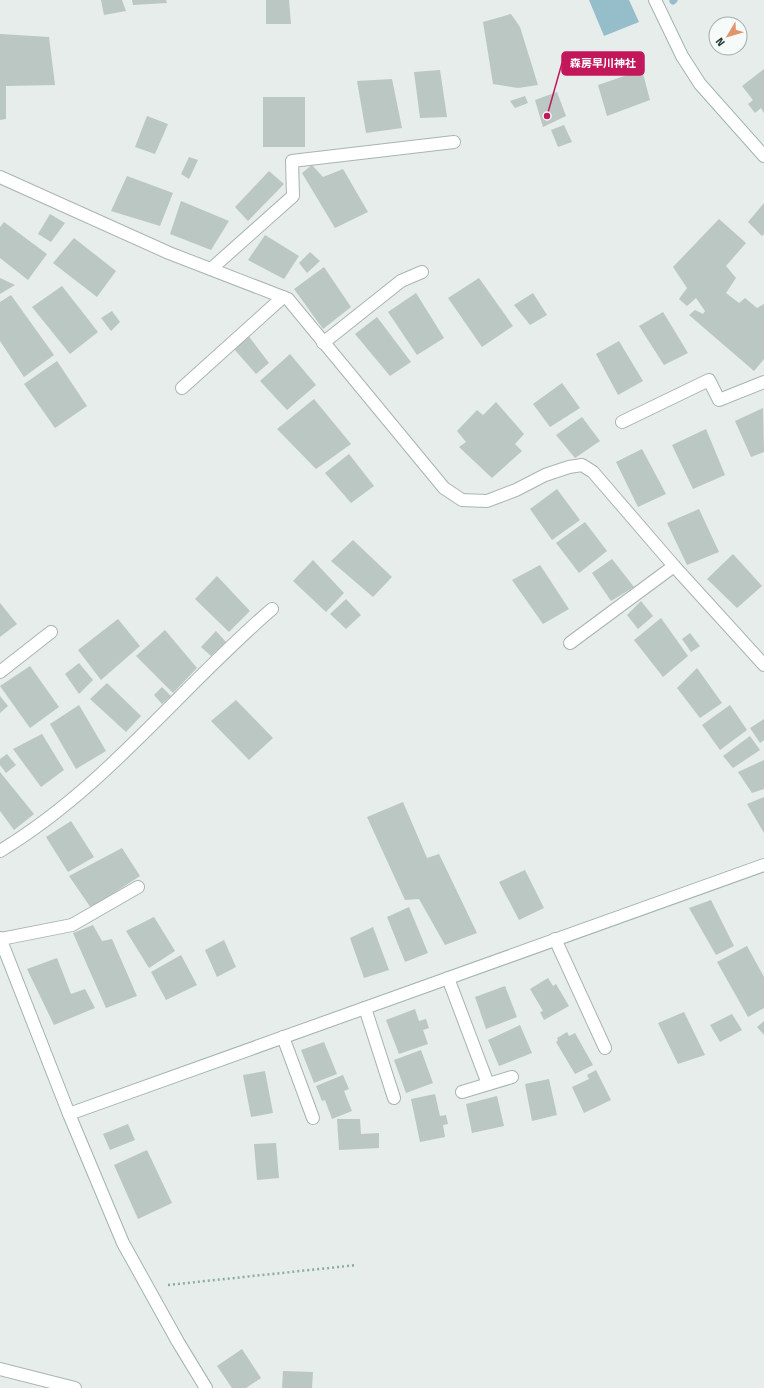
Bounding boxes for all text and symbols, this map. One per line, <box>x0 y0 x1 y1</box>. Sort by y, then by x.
north arrow <box>708 16 748 56</box>
text: N <box>713 35 728 49</box>
callout: 森房早川神社 <box>562 52 644 75</box>
text: 森房早川神社 <box>570 57 636 70</box>

